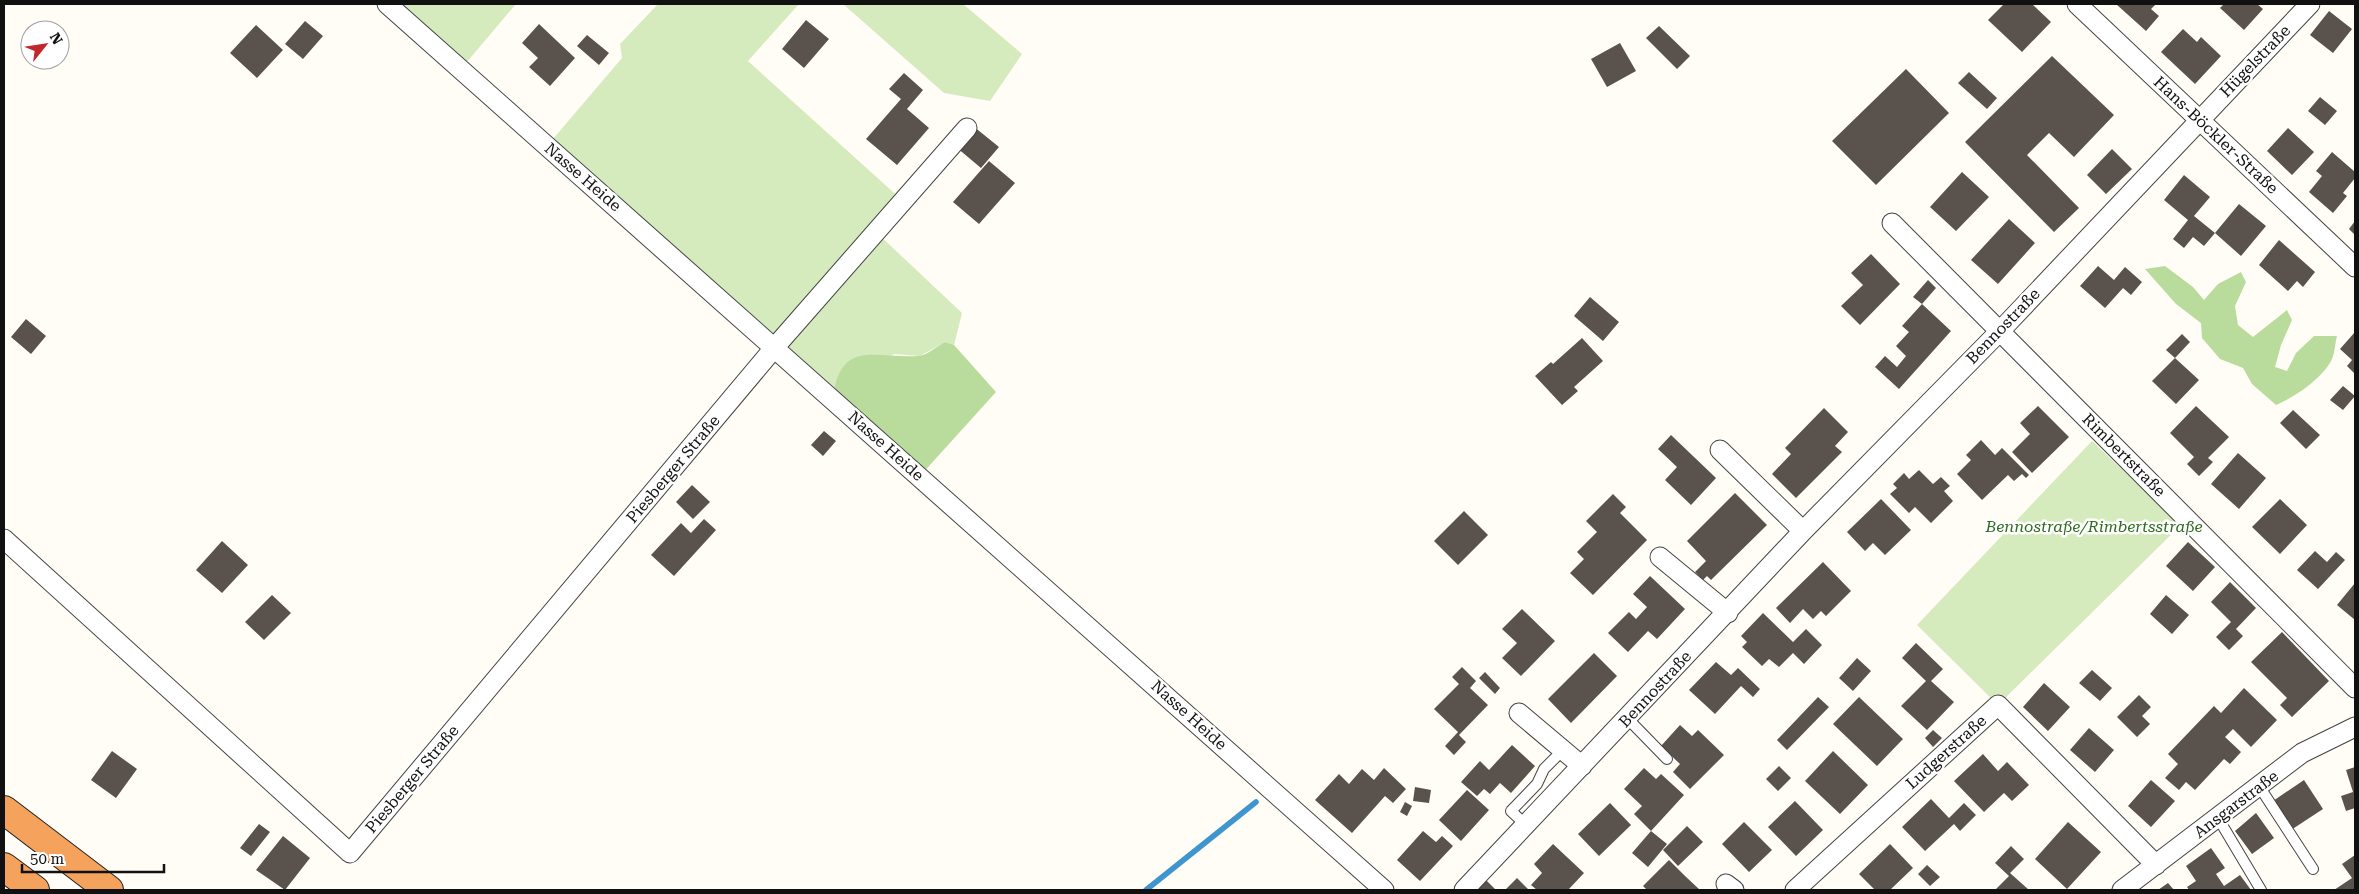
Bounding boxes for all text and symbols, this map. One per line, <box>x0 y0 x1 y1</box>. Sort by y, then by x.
north arrow <box>20 20 70 70</box>
street label: Hügelstraße <box>2216 21 2294 101</box>
text: N <box>47 30 66 47</box>
street label: Hans-Böckler-Straße <box>2150 72 2282 198</box>
street label: Nasse Heide <box>541 139 625 216</box>
street label: Bennostraße <box>1962 284 2044 368</box>
street label: Nasse Heide <box>844 407 928 485</box>
street label: Rimbertstraße <box>2078 409 2170 501</box>
street label: Piesberger Straße <box>622 411 724 527</box>
park label: Bennostraße/Rimbertsstraße <box>1985 517 2203 536</box>
street label: Bennostraße <box>1615 647 1695 731</box>
street label: Nasse Heide <box>1147 676 1231 754</box>
street label: Ludgerstraße <box>1902 711 1990 793</box>
street label: Piesberger Straße <box>361 721 463 837</box>
street label: Ansgarstraße <box>2190 766 2282 842</box>
scale bar <box>22 842 165 874</box>
text: 50 m <box>30 850 65 868</box>

